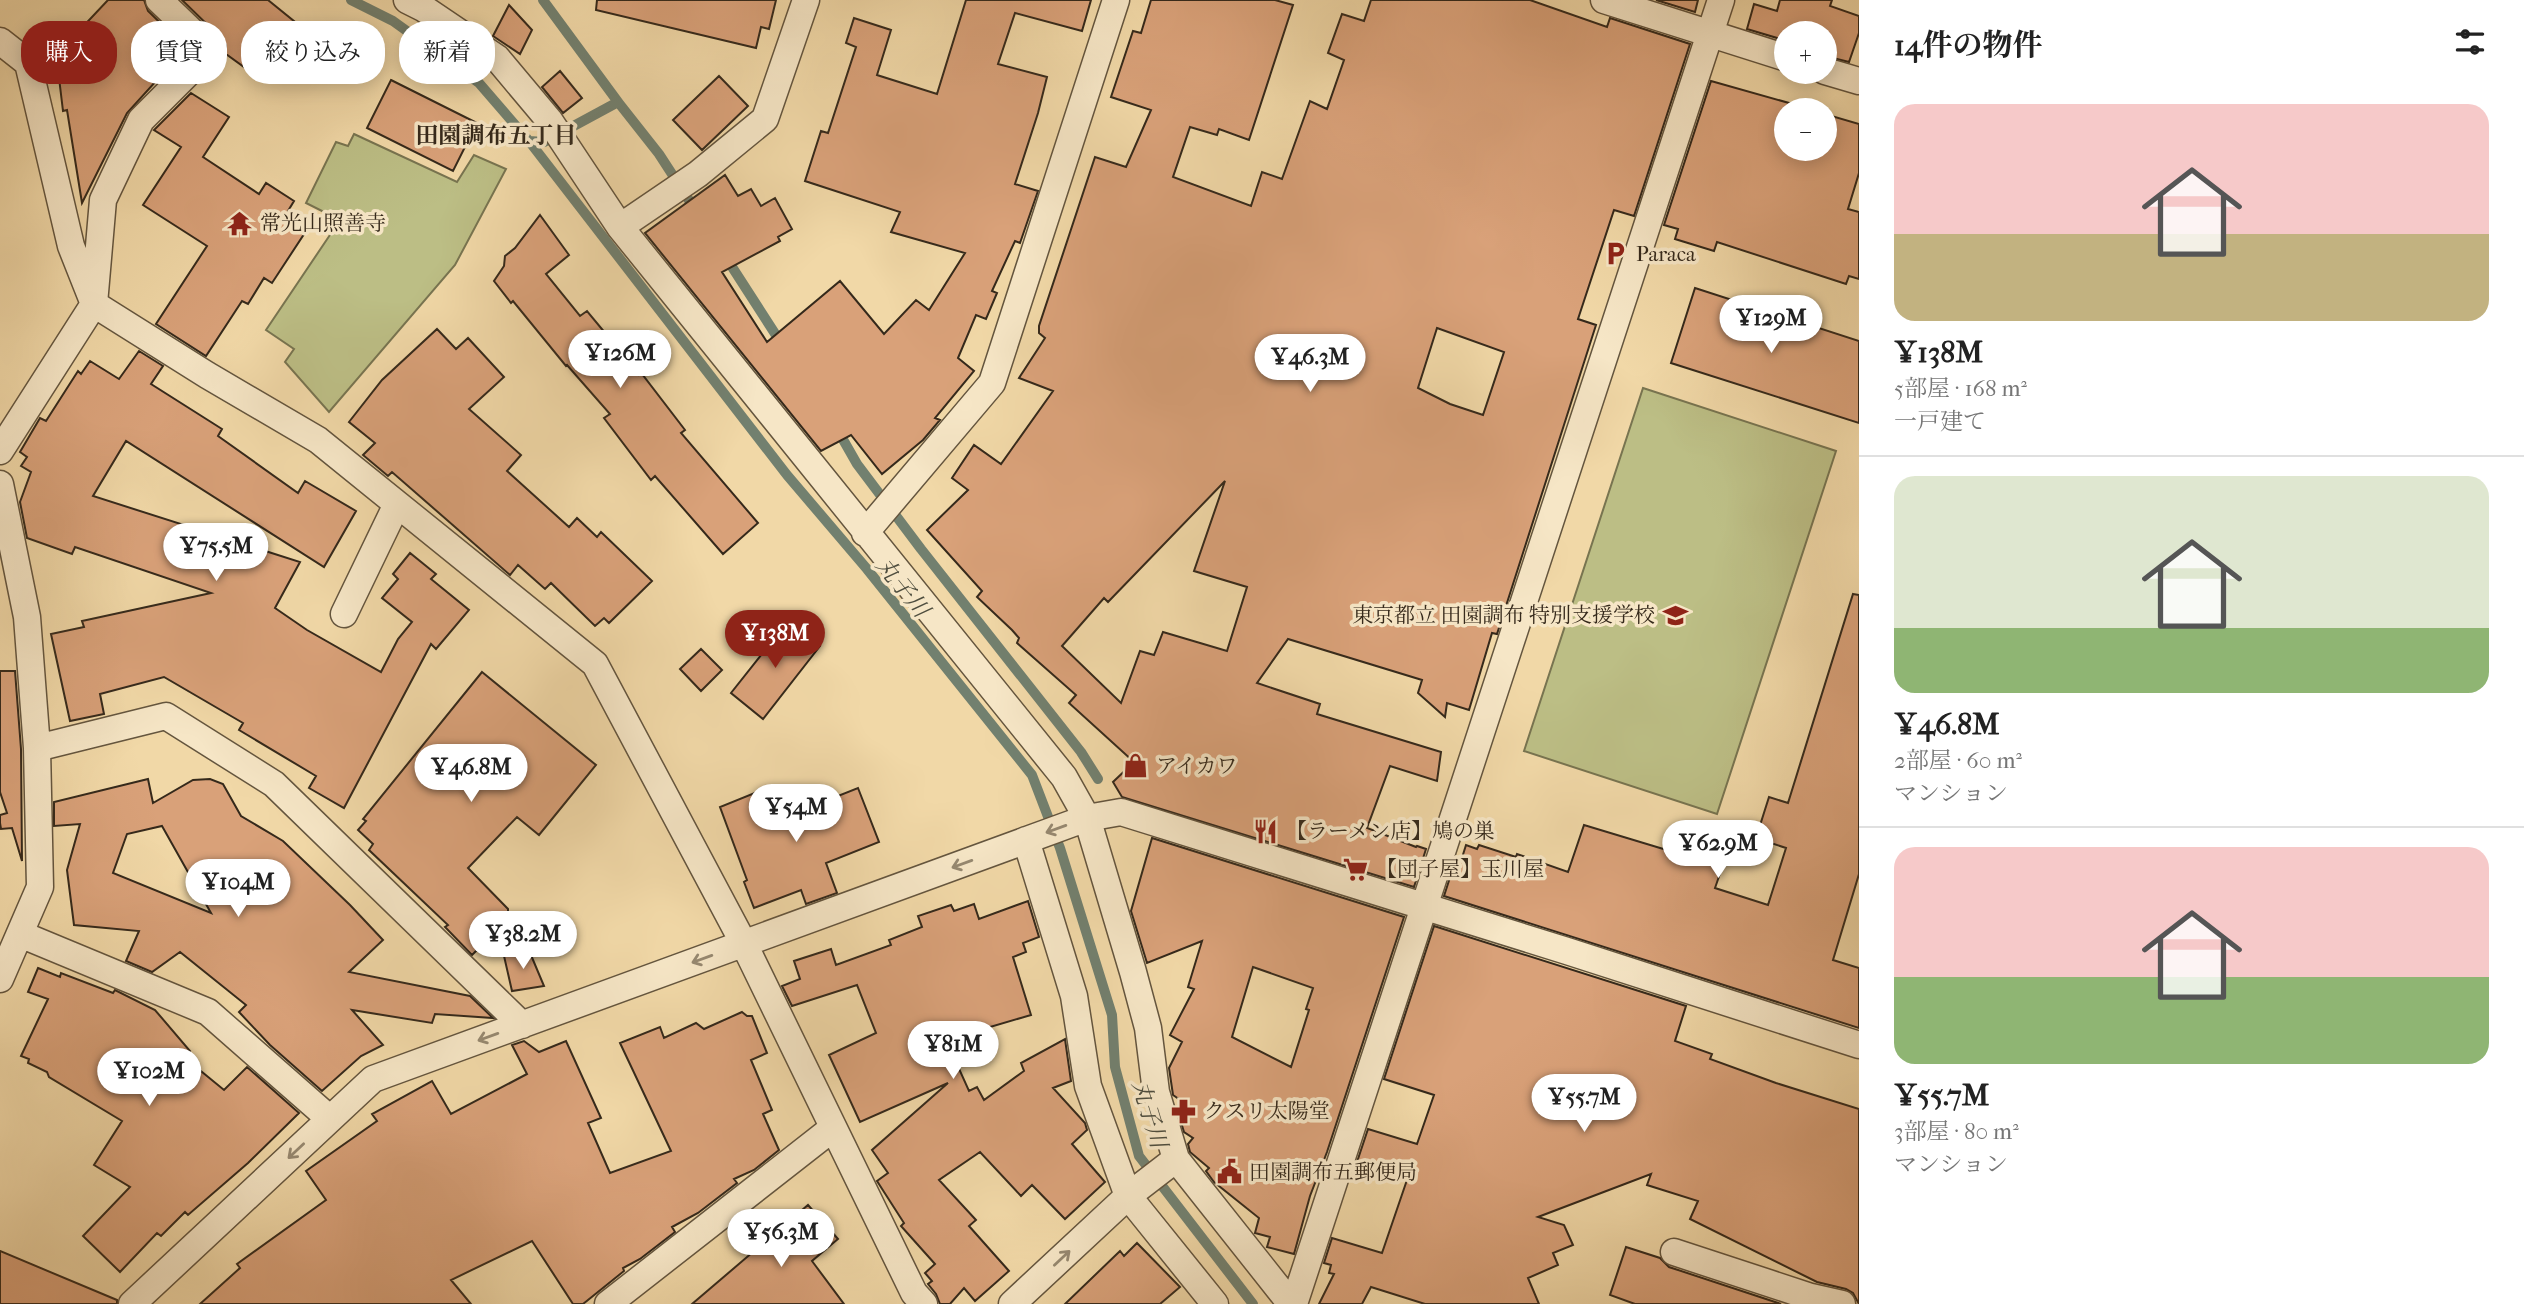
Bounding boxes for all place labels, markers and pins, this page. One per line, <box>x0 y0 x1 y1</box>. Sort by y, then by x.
temple icon: 常光山照善寺 <box>226 209 254 237</box>
place label: 常光山照善寺 <box>260 211 386 235</box>
parking icon: Paraca <box>1602 240 1630 268</box>
place label: Paraca <box>1636 242 1696 266</box>
pin: ¥129M <box>1722 296 1820 355</box>
pin: ¥126M <box>571 330 669 390</box>
pin: ¥46.3M <box>1253 334 1367 394</box>
pin: ¥75.5M <box>159 524 273 583</box>
school or university icon: 東京都立 田園調布 特別支援学校 <box>1661 601 1689 629</box>
place label: 東京都立 田園調布 特別支援学校 <box>1352 603 1655 627</box>
pin: ¥138M <box>726 610 824 670</box>
pin: ¥46.8M <box>414 744 528 804</box>
shop icon: アイカワ <box>1122 752 1150 780</box>
place label: アイカワ <box>1156 754 1237 778</box>
pin: ¥54M <box>755 784 837 844</box>
restaurant icon: 【ラーメン店】鳩の巣 <box>1252 817 1280 845</box>
place label: 【ラーメン店】鳩の巣 <box>1286 819 1495 843</box>
pin: ¥62.9M <box>1661 820 1775 880</box>
supermarket icon: 【団子屋】玉川屋 <box>1342 855 1370 883</box>
place label: 【団子屋】玉川屋 <box>1376 857 1544 881</box>
pin: ¥104M <box>189 860 287 919</box>
pin: ¥38.2M <box>466 912 580 971</box>
pin: ¥81M <box>912 1021 994 1081</box>
pin: ¥102M <box>100 1048 198 1108</box>
pin: ¥55.7M <box>1527 1074 1641 1134</box>
pharmacy icon: クスリ太陽堂 <box>1170 1097 1198 1125</box>
place label: クスリ太陽堂 <box>1204 1099 1330 1123</box>
public building icon: 田園調布五郵便局 <box>1215 1158 1243 1186</box>
place label: 田園調布五郵便局 <box>1249 1160 1417 1184</box>
pin: ¥56.3M <box>724 1210 838 1269</box>

